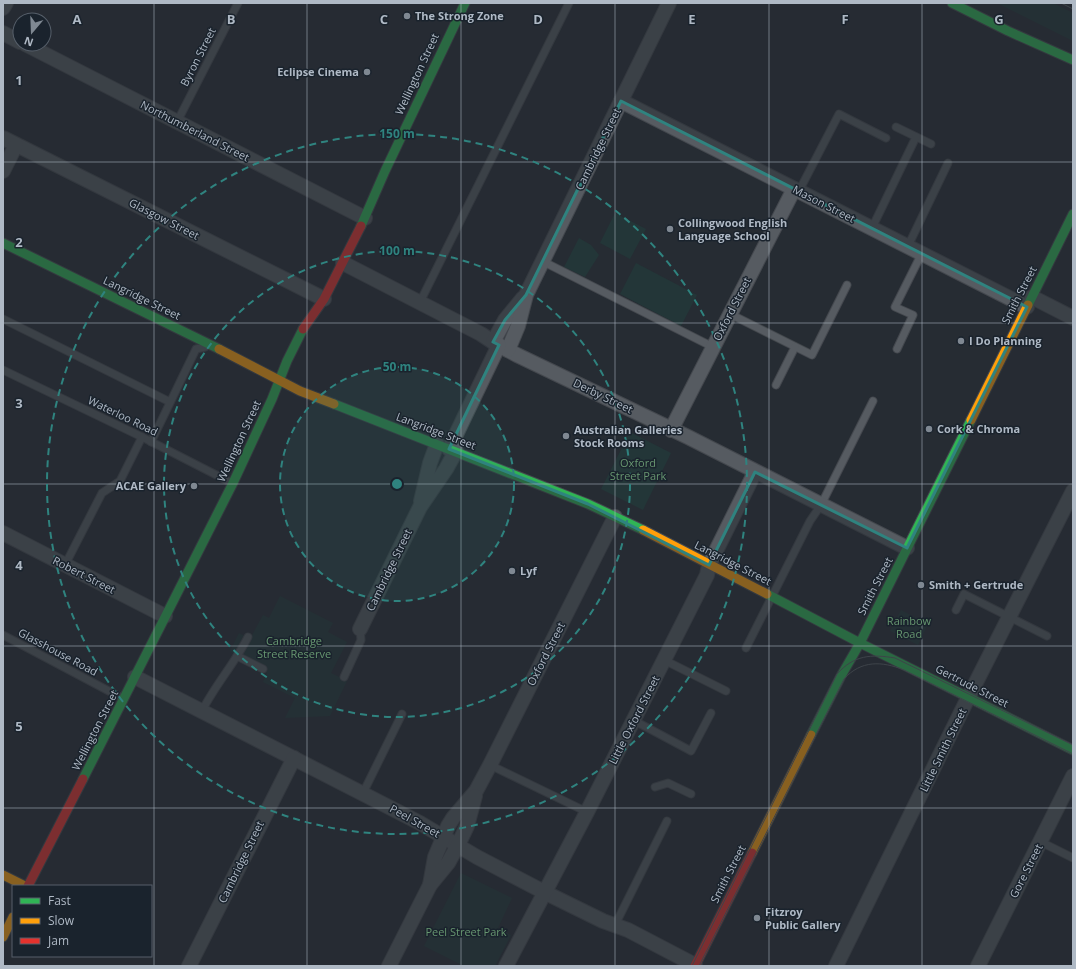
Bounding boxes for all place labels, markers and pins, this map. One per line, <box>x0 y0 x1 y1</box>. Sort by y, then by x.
place label: The Strong Zone <box>415 8 504 23</box>
marker: The Strong Zone <box>402 11 412 21</box>
place label: Eclipse Cinema <box>277 64 359 79</box>
marker: Eclipse Cinema <box>362 67 372 77</box>
place label: Collingwood English Language School <box>678 215 787 243</box>
marker: Collingwood English Language School <box>665 224 675 234</box>
place label: I Do Planning <box>969 333 1042 348</box>
marker: I Do Planning <box>956 336 966 346</box>
place label: Cork & Chroma <box>937 421 1020 436</box>
place label: Australian Galleries Stock Rooms <box>574 422 683 450</box>
marker: Cork & Chroma <box>924 424 934 434</box>
marker: Australian Galleries Stock Rooms <box>561 431 571 441</box>
centre of rings <box>390 477 404 491</box>
place label: ACAE Gallery <box>116 478 187 493</box>
marker: ACAE Gallery <box>189 481 199 491</box>
place label: Lyf <box>520 563 537 578</box>
marker: Lyf <box>507 566 517 576</box>
place label: Smith + Gertrude <box>929 577 1024 592</box>
marker: Smith + Gertrude <box>916 580 926 590</box>
place label: Fitzroy Public Gallery <box>765 904 841 932</box>
marker: Fitzroy Public Gallery <box>752 913 762 923</box>

